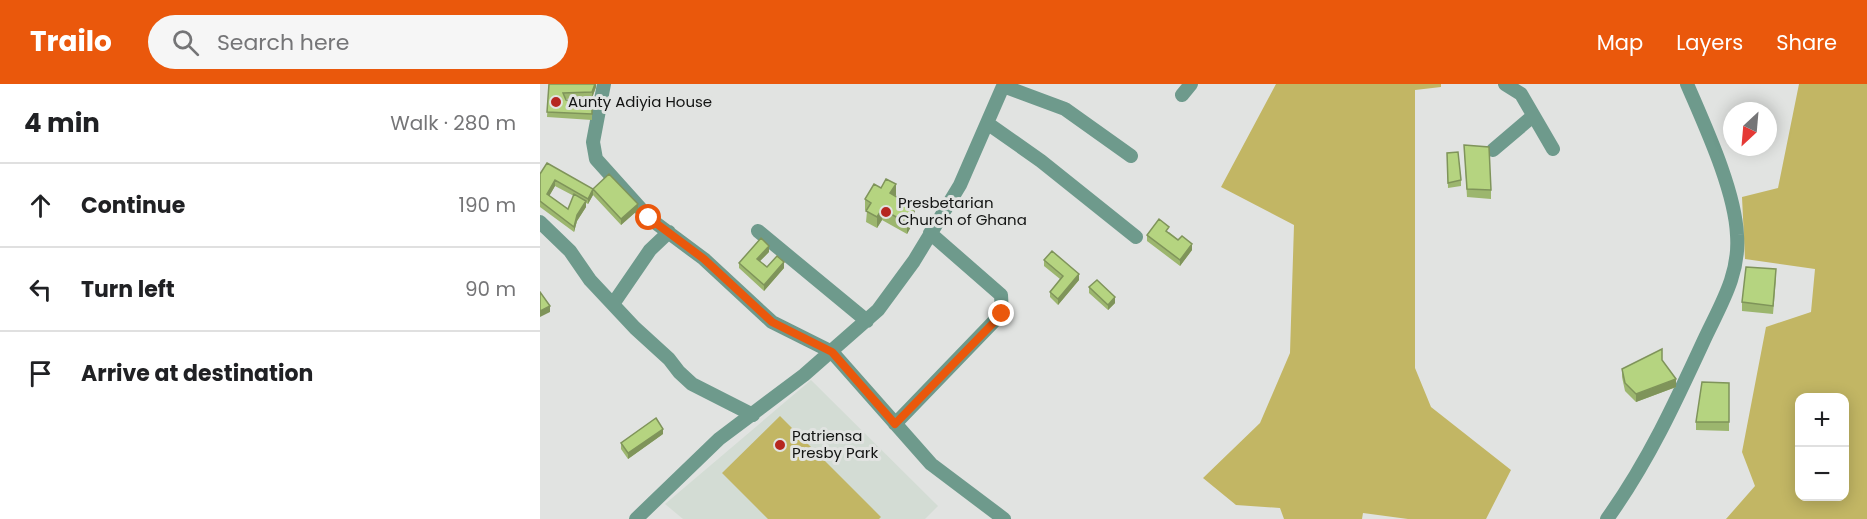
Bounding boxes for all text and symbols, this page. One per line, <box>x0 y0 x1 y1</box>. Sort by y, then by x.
search box <box>148 15 568 69</box>
text: Trailo <box>30 22 112 61</box>
icon: search <box>169 26 202 59</box>
text: Search here <box>217 27 349 58</box>
text: Map <box>1597 28 1643 57</box>
text: Layers <box>1676 28 1743 57</box>
text: Share <box>1776 28 1837 57</box>
place label: Aunty Adiyia House <box>568 91 712 112</box>
marker: Aunty Adiyia House <box>549 95 563 109</box>
north arrow <box>1723 102 1777 156</box>
text: 4 min <box>24 105 100 141</box>
text: Walk · 280 m <box>390 109 516 137</box>
icon: ahead <box>24 189 57 222</box>
text: Continue <box>81 190 185 221</box>
text: 190 m <box>459 191 516 219</box>
place label: Presbetarian Church of Ghana <box>898 192 1027 230</box>
route start <box>635 204 661 230</box>
marker: Presbetarian Church of Ghana <box>879 205 893 219</box>
icon: left <box>24 273 57 306</box>
text: Turn left <box>81 274 175 305</box>
text: 90 m <box>465 275 516 303</box>
route end <box>988 300 1014 326</box>
icon: arrive <box>24 357 57 390</box>
text: Arrive at destination <box>81 358 313 389</box>
map controls <box>1795 393 1849 501</box>
button: + <box>1795 393 1849 447</box>
place label: Patriensa Presby Park <box>792 425 878 463</box>
marker: Patriensa Presby Park <box>773 438 787 452</box>
button: − <box>1795 447 1849 501</box>

